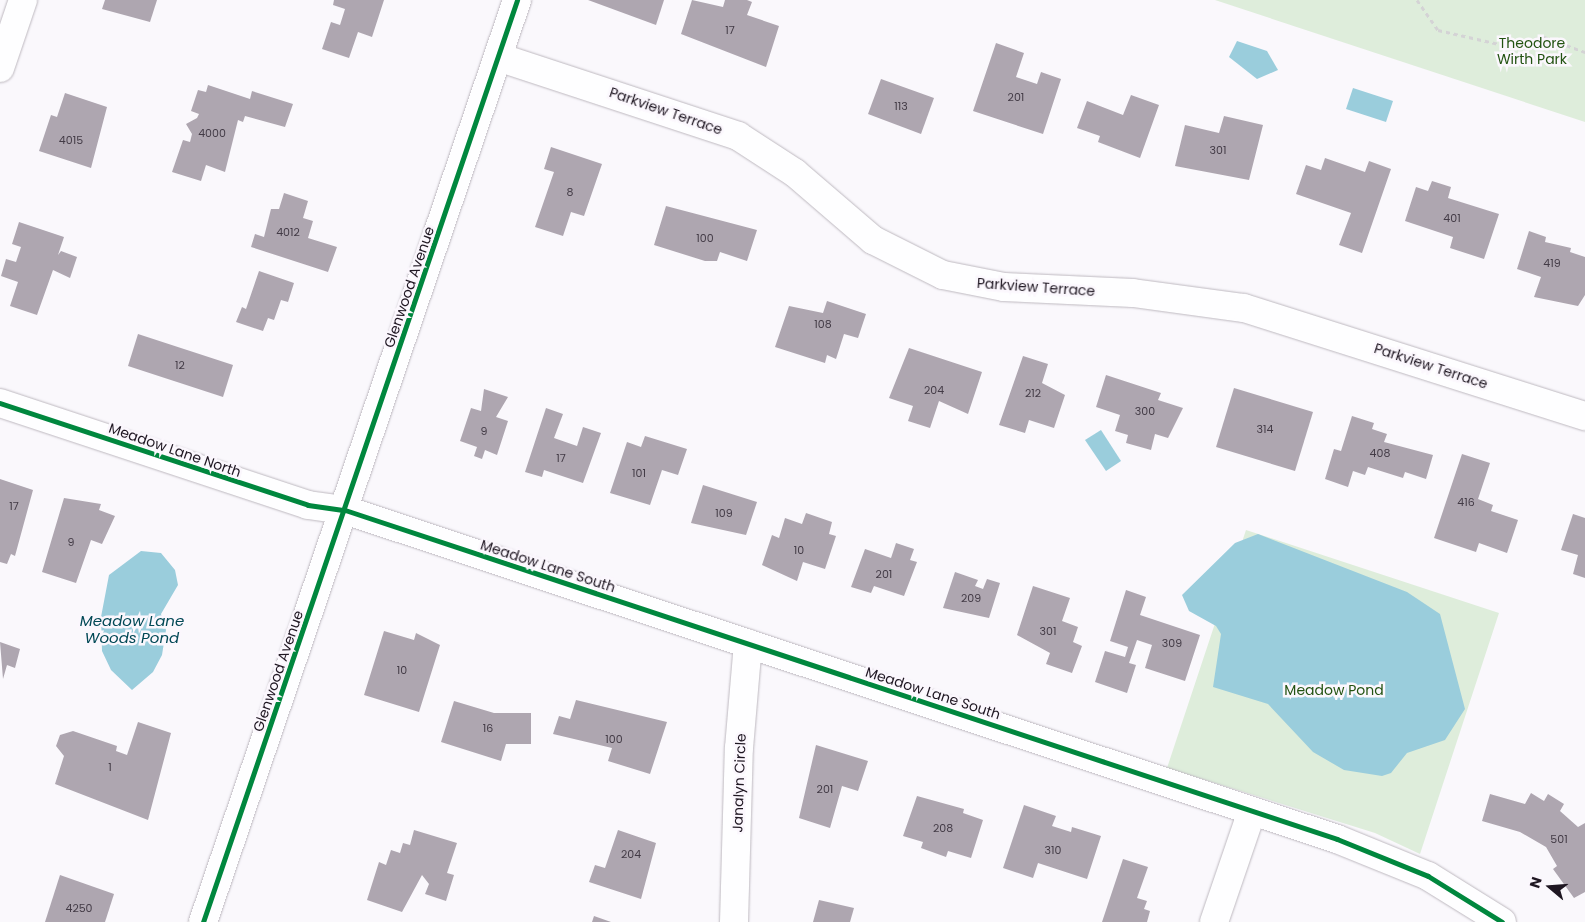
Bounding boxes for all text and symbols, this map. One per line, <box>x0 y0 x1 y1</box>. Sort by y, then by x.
house number: 17 <box>725 23 735 37</box>
park label: Theodore Wirth Park <box>1497 35 1567 68</box>
street label: Parkview Terrace <box>607 84 725 138</box>
house number: 201 <box>1008 90 1024 104</box>
house number: 113 <box>894 99 908 113</box>
house number: 4000 <box>198 126 226 140</box>
house number: 4015 <box>59 133 83 147</box>
house number: 301 <box>1210 143 1226 157</box>
house number: 8 <box>567 185 573 199</box>
house number: 401 <box>1443 211 1461 225</box>
street label: Glenwood Avenue <box>380 224 438 350</box>
house number: 4012 <box>276 225 300 239</box>
house number: 100 <box>696 231 714 245</box>
house number: 419 <box>1543 256 1561 270</box>
street label: Parkview Terrace <box>976 274 1096 300</box>
house number: 108 <box>814 317 832 331</box>
street label: Parkview Terrace <box>1372 340 1490 392</box>
house number: 12 <box>175 358 185 372</box>
house number: 204 <box>924 383 944 397</box>
house number: 212 <box>1025 386 1041 400</box>
house number: 300 <box>1135 404 1155 418</box>
street label: Meadow Lane North <box>107 419 243 481</box>
house number: 314 <box>1257 422 1273 436</box>
house number: 9 <box>481 424 487 438</box>
house number: 408 <box>1370 446 1390 460</box>
house number: 17 <box>556 451 566 465</box>
house number: 101 <box>632 466 646 480</box>
house number: 416 <box>1457 495 1475 509</box>
house number: 17 <box>9 499 19 513</box>
house number: 109 <box>715 506 733 520</box>
house number: 9 <box>68 535 74 549</box>
street label: Meadow Lane South <box>478 536 618 596</box>
house number: 10 <box>794 543 804 557</box>
house number: 201 <box>876 567 892 581</box>
house number: 209 <box>961 591 981 605</box>
street label: Glenwood Avenue <box>249 608 307 734</box>
water label: Meadow Lane Woods Pond <box>80 611 184 646</box>
house number: 301 <box>1040 624 1056 638</box>
house number: 309 <box>1162 636 1182 650</box>
house number: 10 <box>397 663 407 677</box>
street label: Meadow Lane South <box>863 663 1003 723</box>
park label: Meadow Pond <box>1284 682 1384 698</box>
house number: 16 <box>483 721 493 735</box>
house number: 100 <box>605 732 623 746</box>
street label: Janalyn Circle <box>729 733 749 833</box>
house number: 1 <box>108 760 112 774</box>
house number: 201 <box>817 782 833 796</box>
house number: 208 <box>933 821 953 835</box>
house number: 501 <box>1550 832 1568 846</box>
house number: 310 <box>1045 843 1061 857</box>
house number: 204 <box>621 847 641 861</box>
north arrow <box>1525 862 1575 912</box>
text: N <box>1525 874 1547 890</box>
house number: 4250 <box>65 901 93 915</box>

